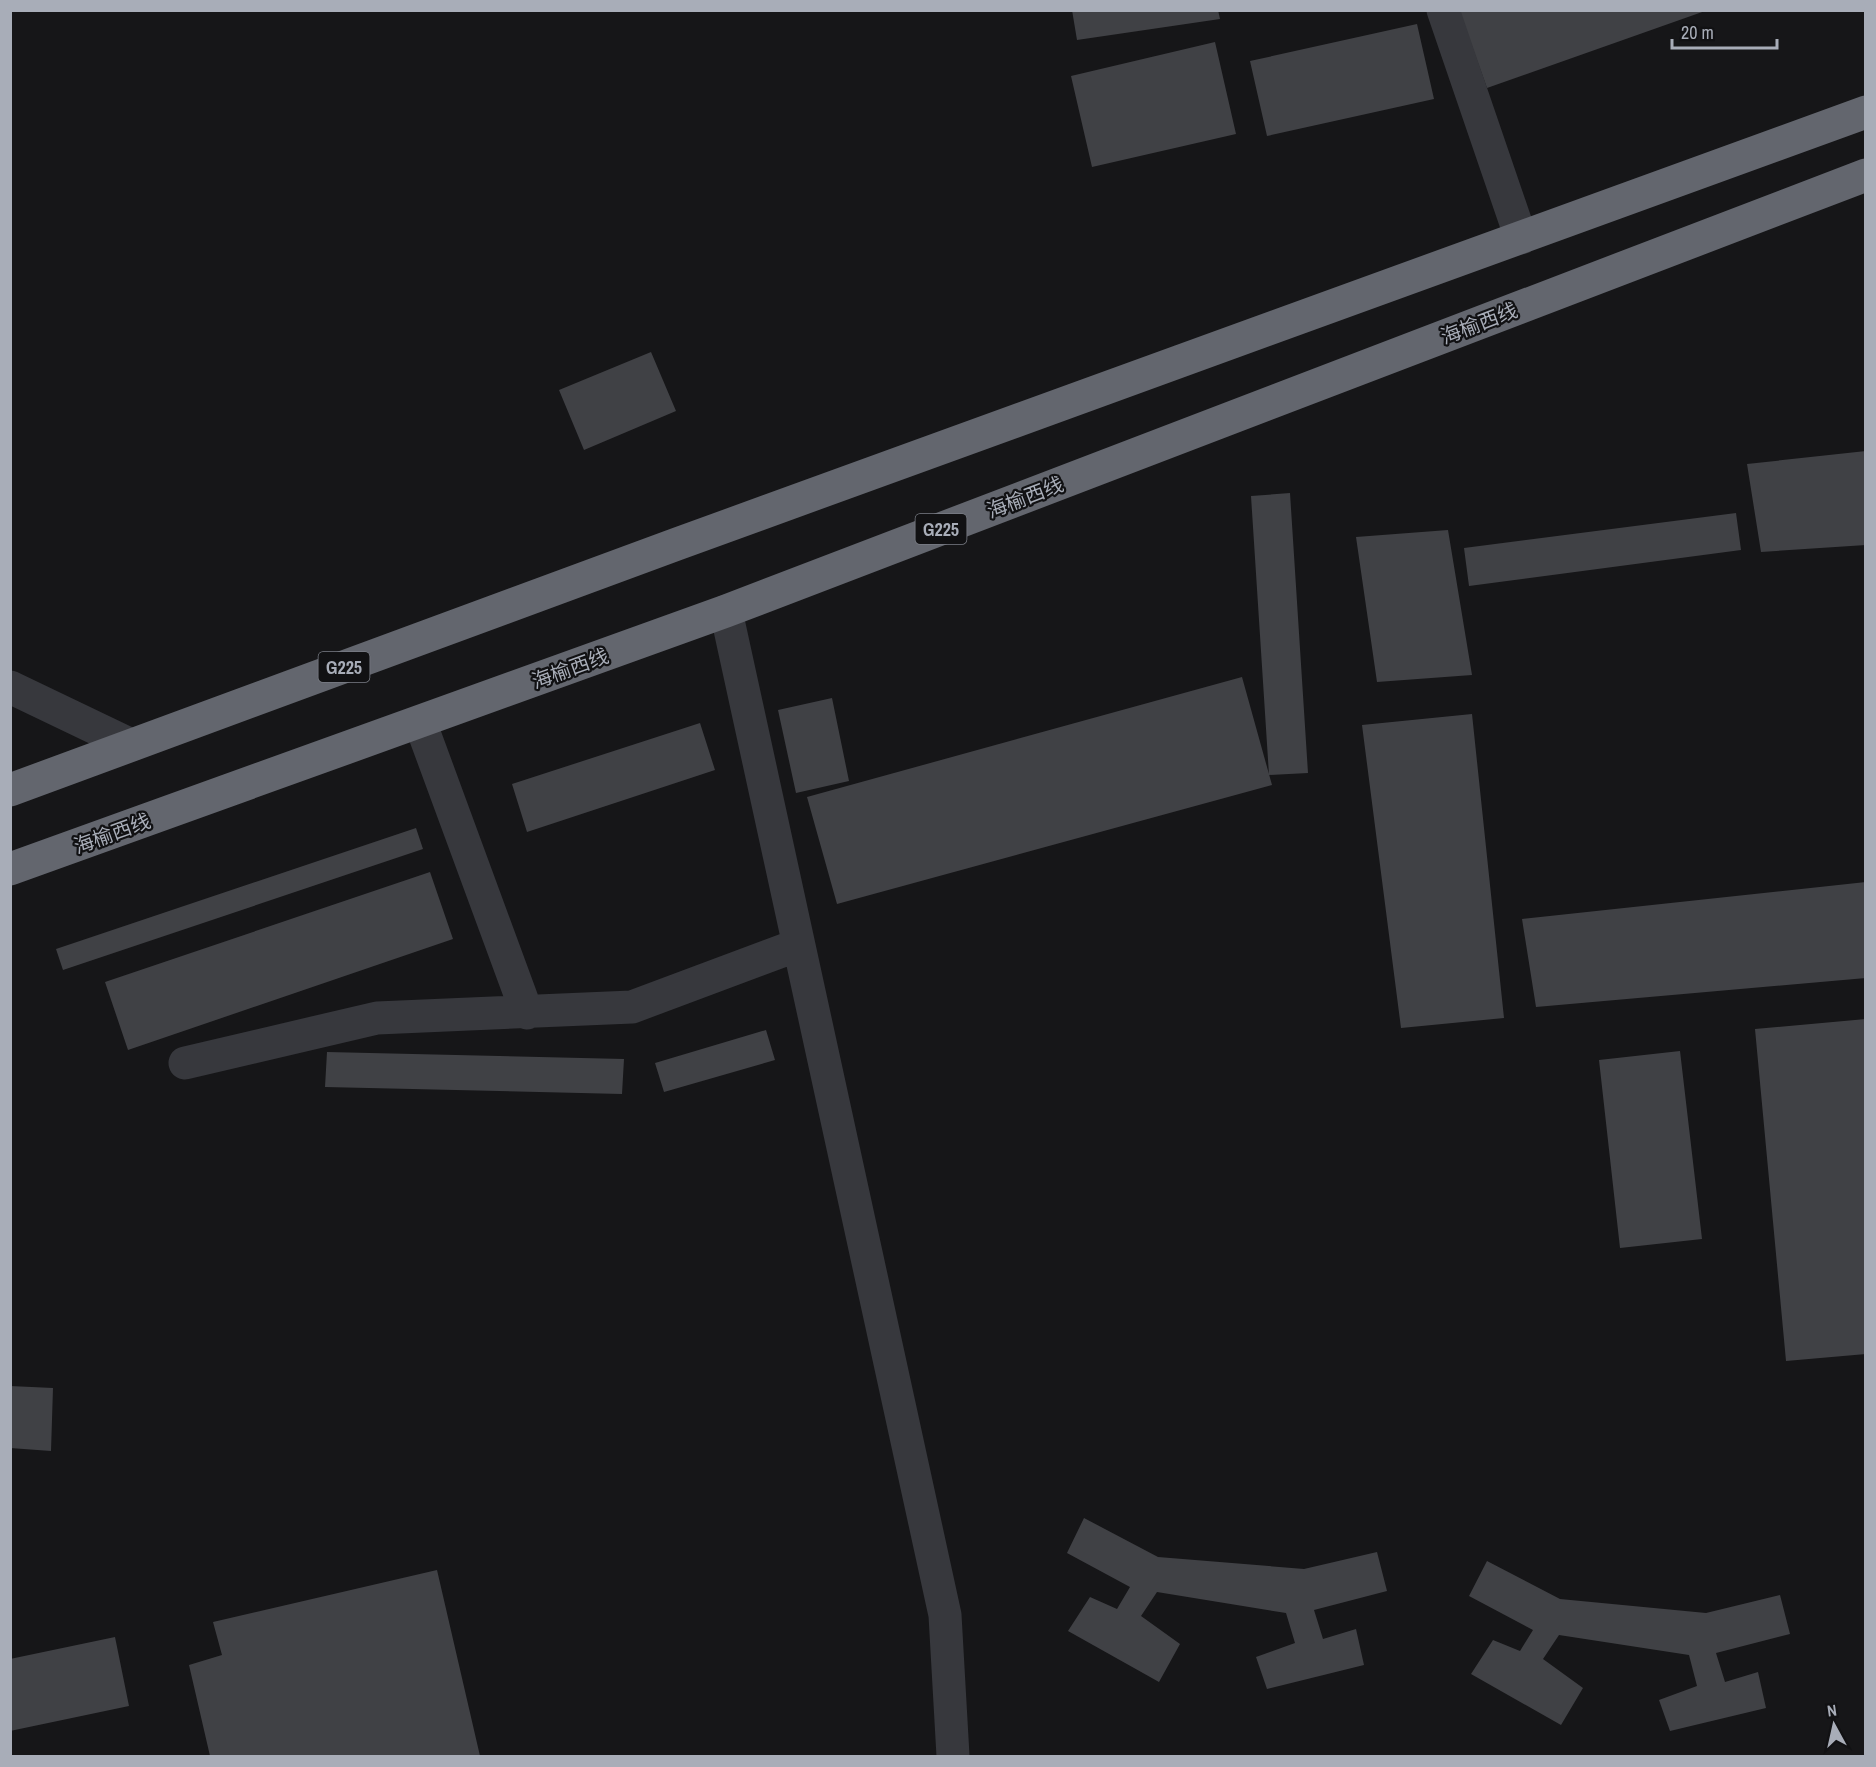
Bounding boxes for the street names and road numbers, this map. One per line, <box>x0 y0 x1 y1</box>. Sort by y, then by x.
street label: 海榆西线 <box>1437 296 1521 350</box>
street label: 海榆西线 <box>983 470 1067 524</box>
road number: G225 <box>916 514 966 544</box>
street label: 海榆西线 <box>528 642 612 694</box>
road number: G225 <box>318 652 370 682</box>
street label: 海榆西线 <box>70 807 154 859</box>

